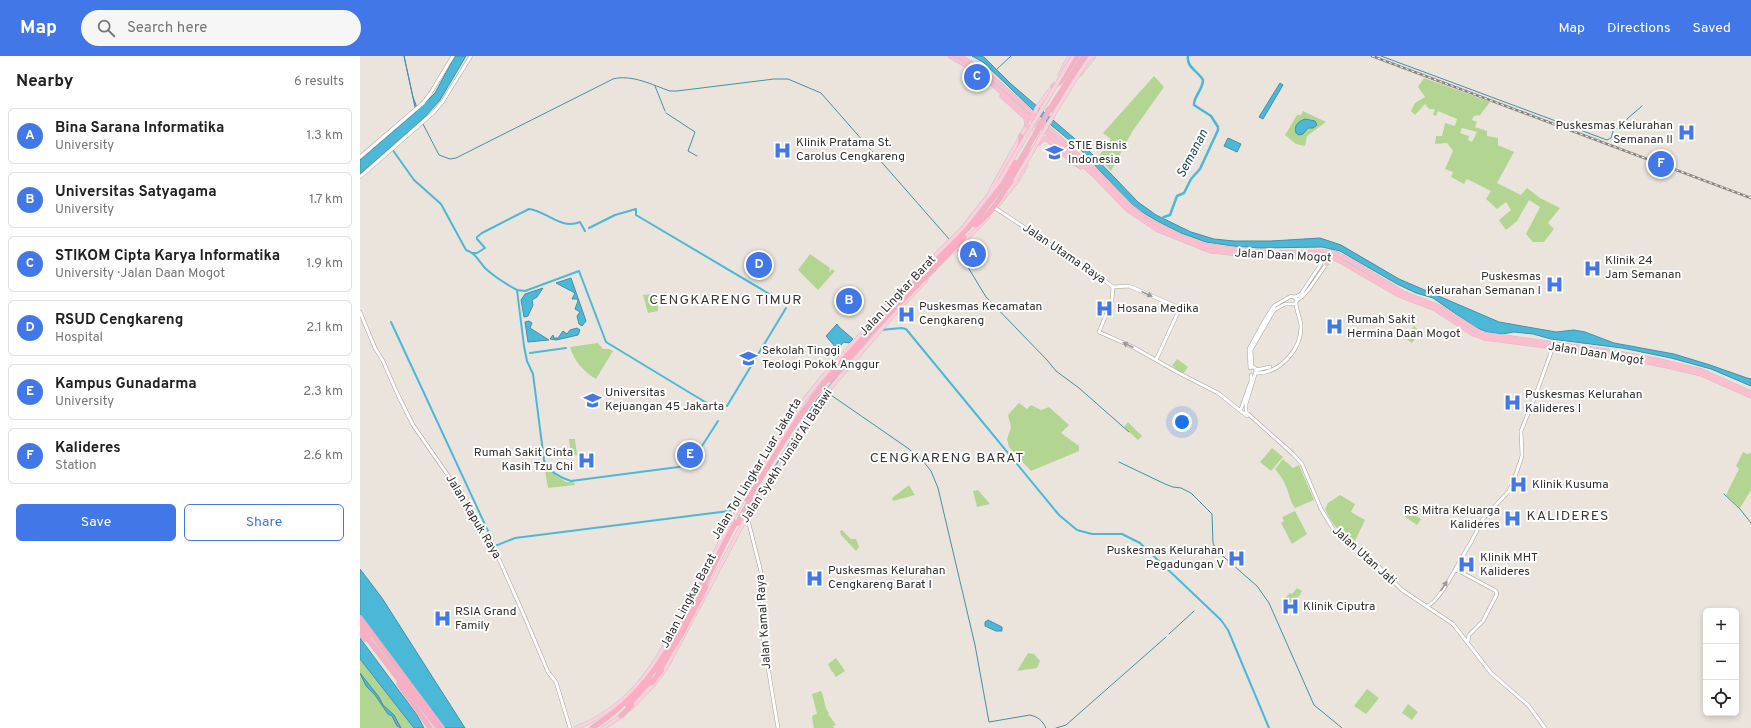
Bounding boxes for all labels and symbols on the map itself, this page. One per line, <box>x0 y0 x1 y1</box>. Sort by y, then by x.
pin: C <box>964 62 990 92</box>
place label: Puskesmas Kelurahan Semanan II <box>1555 118 1673 148</box>
hospital icon: Puskesmas Kelurahan Semanan II <box>1676 123 1696 143</box>
water label: Semanan <box>1174 127 1212 181</box>
place label: Klinik Pratama St. Carolus Cengkareng <box>796 135 905 165</box>
place label: STIE Bisnis Indonesia <box>1068 138 1127 168</box>
hospital icon: Klinik Pratama St. Carolus Cengkareng <box>773 140 793 160</box>
school or university icon: STIE Bisnis Indonesia <box>1045 143 1065 163</box>
pin: F <box>1648 149 1674 179</box>
street label: Jalan Utama Raya <box>1019 220 1109 288</box>
pin: A <box>960 239 986 269</box>
street label: Jalan Daan Mogot <box>1234 245 1332 267</box>
pin: D <box>746 250 772 280</box>
street label: Jalan Lingkar Barat <box>856 252 940 340</box>
place label: Klinik 24 Jam Semanan <box>1605 253 1681 283</box>
hospital icon: Klinik 24 Jam Semanan <box>1582 258 1602 278</box>
place label: Puskesmas Kelurahan Semanan I <box>1427 269 1541 299</box>
hospital icon: Puskesmas Kelurahan Semanan I <box>1544 274 1564 294</box>
pin: B <box>836 286 862 316</box>
one-way arrow <box>1141 290 1153 297</box>
district label: CENGKARENG TIMUR <box>649 292 803 309</box>
place label: Puskesmas Kecamatan Cengkareng <box>919 299 1042 329</box>
hospital icon: Hosana Medika <box>1094 299 1114 319</box>
place label: Hosana Medika <box>1117 301 1198 317</box>
hospital icon: Puskesmas Kecamatan Cengkareng <box>896 304 916 324</box>
place label: Rumah Sakit Hermina Daan Mogot <box>1347 312 1461 342</box>
hospital icon: Rumah Sakit Hermina Daan Mogot <box>1324 317 1344 337</box>
street label: Jalan Daan Mogot <box>1547 339 1645 369</box>
one-way arrow <box>1123 342 1134 348</box>
place label: Sekolah Tinggi Teologi Pokok Anggur <box>762 343 880 373</box>
school or university icon: Sekolah Tinggi Teologi Pokok Anggur <box>739 348 759 368</box>
place label: Universitas Kejuangan 45 Jakarta <box>605 385 724 415</box>
street label: Jalan Syekh Junaid Al Batawi <box>738 386 836 526</box>
place label: Puskesmas Kelurahan Kalideres I <box>1525 387 1643 417</box>
school or university icon: Universitas Kejuangan 45 Jakarta <box>582 390 602 410</box>
hospital icon: Puskesmas Kelurahan Kalideres I <box>1502 392 1522 412</box>
street label: Jalan Tol Lingkar Luar Jakarta <box>708 395 806 543</box>
your location <box>1172 412 1192 432</box>
pin: E <box>677 440 703 470</box>
place label: Rumah Sakit Cinta Kasih Tzu Chi <box>474 445 573 475</box>
hospital icon: Rumah Sakit Cinta Kasih Tzu Chi <box>576 450 596 470</box>
district label: CENGKARENG BARAT <box>870 450 1024 467</box>
street label: Jalan Kapuk Raya <box>442 472 504 562</box>
hospital icon: Klinik Kusuma <box>1509 475 1529 495</box>
place label: Klinik Kusuma <box>1532 477 1609 493</box>
place label: RS Mitra Keluarga Kalideres <box>1404 503 1500 533</box>
hospital icon: RS Mitra Keluarga Kalideres <box>1503 508 1523 528</box>
district label: KALIDERES <box>1527 508 1609 525</box>
street label: Jalan Utan Jati <box>1329 523 1399 589</box>
place label: Puskesmas Kelurahan Pegadungan V <box>1106 543 1224 573</box>
hospital icon: Puskesmas Kelurahan Pegadungan V <box>1227 548 1247 568</box>
place label: Klinik MHT Kalideres <box>1480 550 1538 580</box>
street label: Jalan Lingkar Barat <box>657 551 721 651</box>
hospital icon: Klinik MHT Kalideres <box>1457 555 1477 575</box>
place label: Puskesmas Kelurahan Cengkareng Barat I <box>828 563 946 593</box>
hospital icon: Puskesmas Kelurahan Cengkareng Barat I <box>805 568 825 588</box>
street label: Jalan Kamal Raya <box>753 574 775 670</box>
one-way arrow <box>1441 580 1448 592</box>
hospital icon: Klinik Ciputra <box>1280 597 1300 617</box>
place label: Klinik Ciputra <box>1303 599 1375 615</box>
place label: RSIA Grand Family <box>455 604 516 634</box>
hospital icon: RSIA Grand Family <box>432 609 452 629</box>

